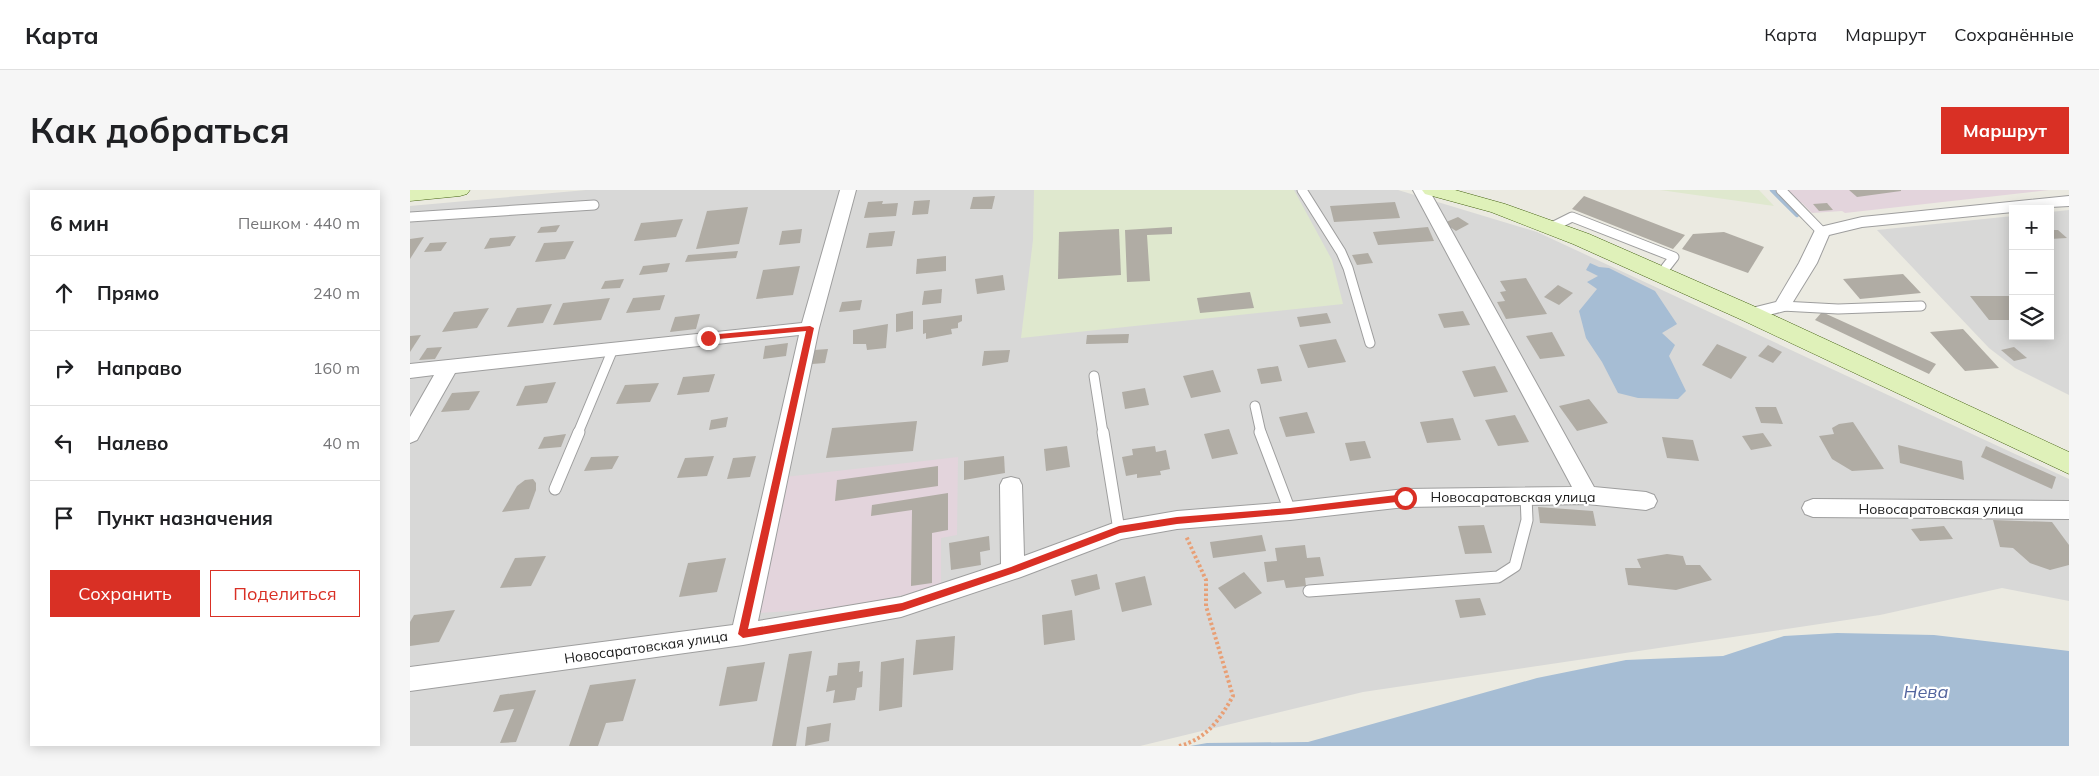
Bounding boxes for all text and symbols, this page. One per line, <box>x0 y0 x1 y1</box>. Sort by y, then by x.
text: Карта <box>25 20 99 50</box>
text: Карта <box>1764 23 1817 46</box>
text: Маршрут <box>1845 23 1926 46</box>
text: Сохранённые <box>1954 23 2074 46</box>
button: Маршрут <box>1941 107 2069 154</box>
text: Как добраться <box>30 108 290 152</box>
map controls <box>2009 205 2054 340</box>
button: + <box>2009 205 2054 250</box>
text: 6 мин <box>50 210 109 236</box>
text: Пешком · 440 m <box>238 213 360 233</box>
button: − <box>2009 250 2054 295</box>
icon: ahead <box>50 279 78 307</box>
text: Прямо <box>97 281 159 305</box>
text: 240 m <box>313 283 360 303</box>
button: layers <box>2009 295 2054 340</box>
route end <box>697 327 720 350</box>
icon: right <box>50 354 78 382</box>
text: Направо <box>97 356 182 380</box>
text: 160 m <box>313 358 360 378</box>
icon: left <box>50 429 78 457</box>
text: Налево <box>97 431 169 455</box>
text: 40 m <box>323 433 360 453</box>
route start <box>1394 487 1417 510</box>
street label: Новосаратовская улица <box>1430 488 1596 506</box>
street label: Новосаратовская улица <box>1858 500 2024 518</box>
icon: arrive <box>50 504 78 532</box>
text: Пункт назначения <box>97 506 273 530</box>
button: Сохранить <box>50 570 200 617</box>
button: Поделиться <box>210 570 360 617</box>
street label: Новосаратовская улица <box>563 627 729 667</box>
water label: Нева <box>1904 680 1948 703</box>

